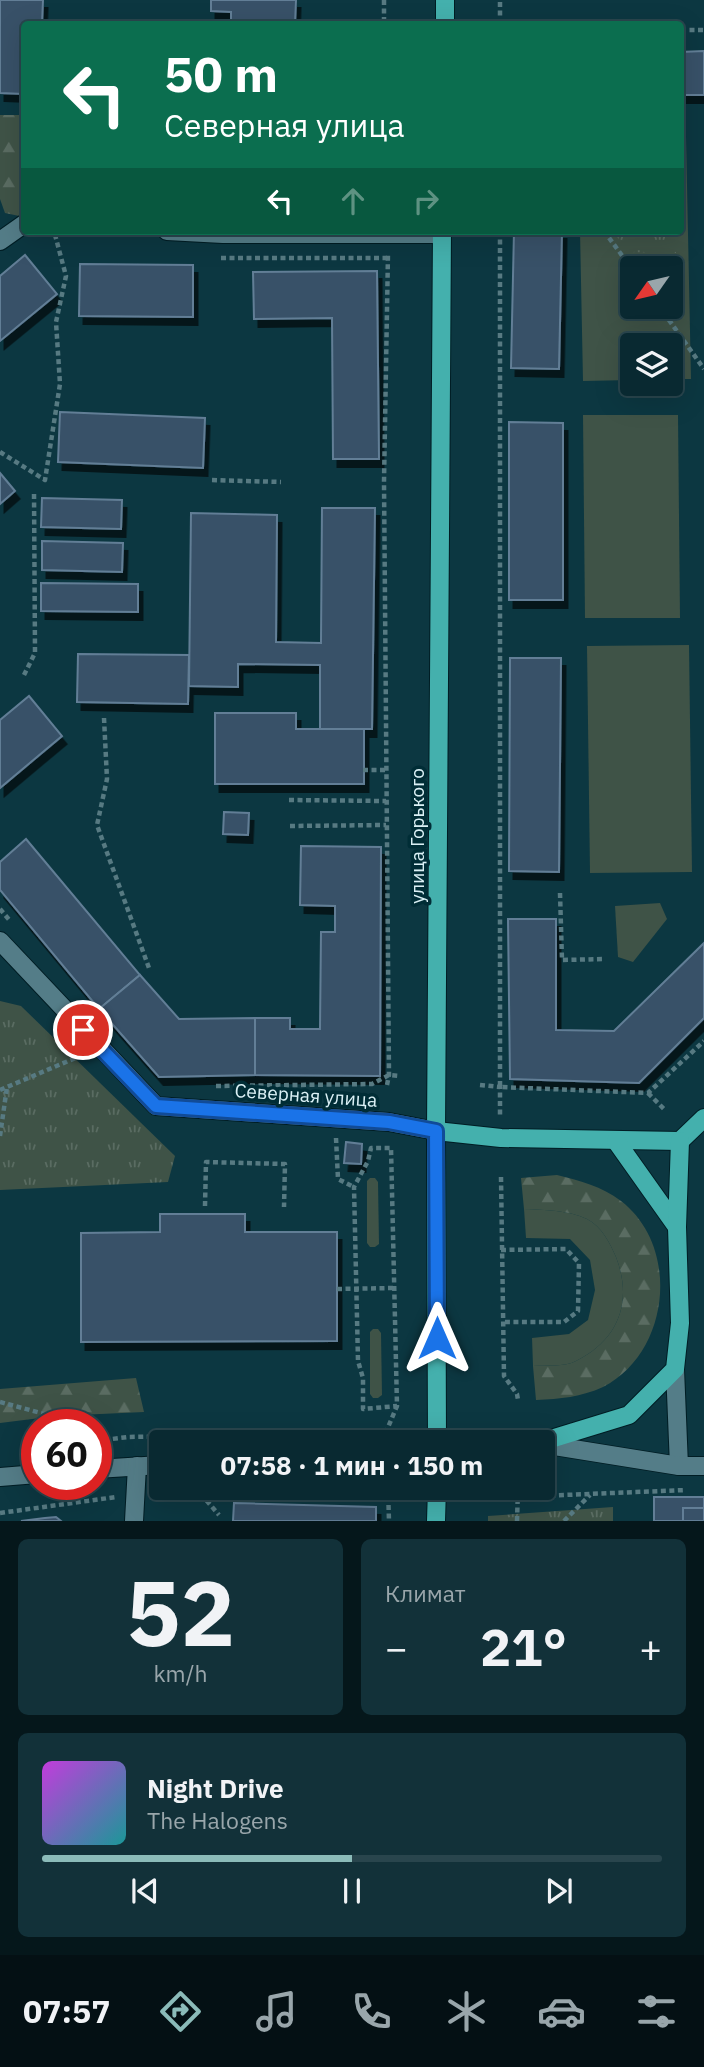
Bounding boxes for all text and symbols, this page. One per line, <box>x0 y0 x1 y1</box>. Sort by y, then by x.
text: 50 m <box>164 42 278 105</box>
icon: left <box>49 49 140 140</box>
text: Северная улица <box>164 104 405 146</box>
icon: left <box>261 182 299 220</box>
icon: ahead <box>334 182 372 220</box>
icon: right <box>407 182 445 220</box>
north arrow <box>620 256 682 318</box>
map controls <box>620 256 683 396</box>
button: layers <box>620 333 683 396</box>
street label: улица Горького <box>405 768 429 904</box>
pin <box>53 1000 113 1060</box>
icon: arrive <box>64 1011 102 1049</box>
street label: Северная улица <box>234 1078 378 1112</box>
position arrow <box>400 1301 474 1375</box>
speed limit sign: 60 <box>21 1409 112 1500</box>
text: 07:58 · 1 мин · 150 m <box>221 1448 483 1482</box>
text: 52 <box>126 1553 235 1671</box>
text: Климат <box>385 1578 466 1608</box>
text: 21° <box>480 1613 567 1680</box>
text: − <box>385 1623 408 1672</box>
text: + <box>639 1623 662 1672</box>
text: km/h <box>153 1658 208 1688</box>
text: Night Drive <box>147 1771 284 1805</box>
text: The Halogens <box>147 1805 288 1835</box>
icon: previous <box>126 1872 164 1910</box>
icon: pause <box>333 1872 371 1910</box>
icon: next <box>540 1872 578 1910</box>
icon: directions <box>156 1987 205 2036</box>
icon: music <box>252 1987 301 2036</box>
icon: phone <box>347 1987 396 2036</box>
icon: climate <box>442 1987 491 2036</box>
icon: car <box>537 1987 586 2036</box>
icon: filters <box>632 1987 681 2036</box>
text: 07:57 <box>23 1990 110 2032</box>

